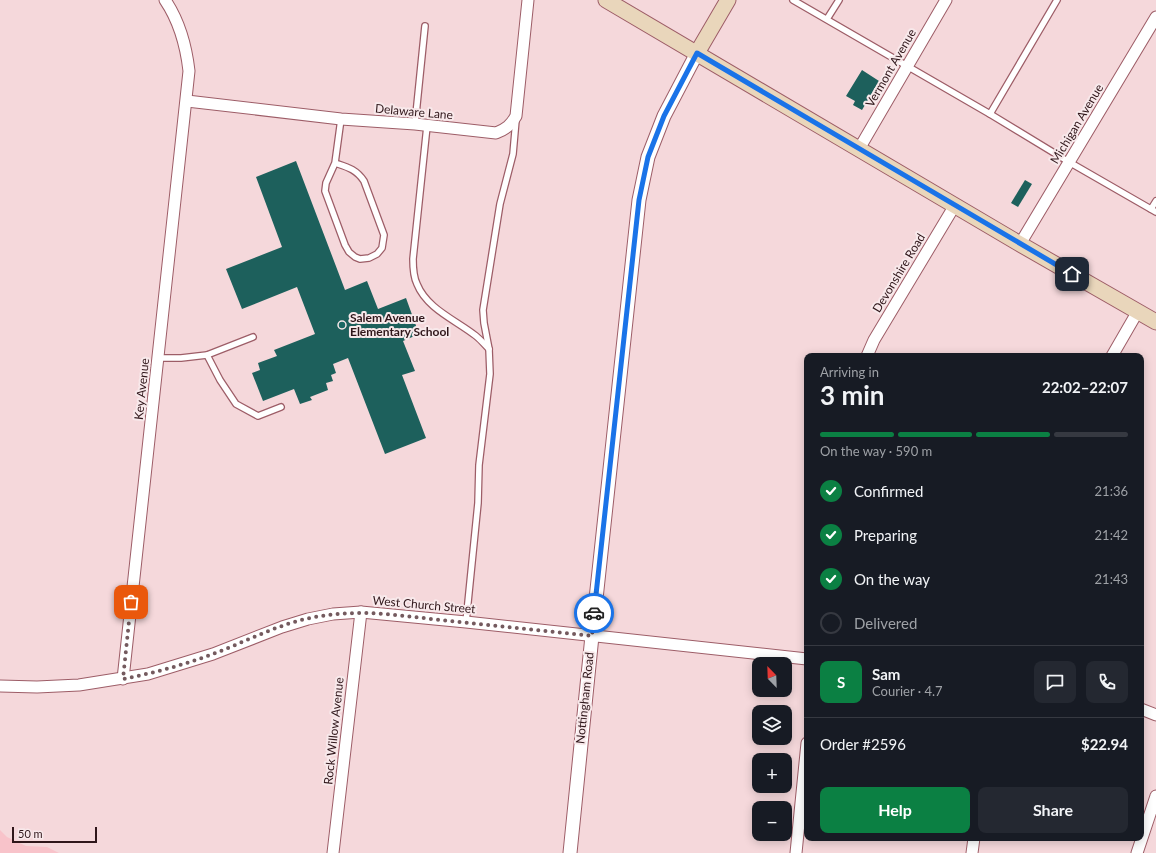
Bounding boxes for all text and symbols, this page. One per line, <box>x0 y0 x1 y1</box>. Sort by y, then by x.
street label: Vermont Avenue <box>862 26 919 110</box>
street label: Michigan Avenue <box>1047 81 1106 166</box>
street label: Delaware Lane <box>374 101 454 122</box>
street label: Devonshire Road <box>869 230 928 315</box>
pin <box>1055 257 1089 291</box>
icon: home <box>1061 263 1083 285</box>
place label: Salem Avenue Elementary School <box>350 310 449 339</box>
marker: Salem Avenue Elementary School <box>337 320 347 330</box>
street label: Key Avenue <box>131 357 152 421</box>
text: Arriving in <box>820 364 879 380</box>
text: 22:02–22:07 <box>1042 378 1128 396</box>
text: 3 min <box>820 379 884 411</box>
text: On the way · 590 m <box>820 443 932 459</box>
icon: check <box>820 480 842 502</box>
text: Confirmed <box>854 482 923 500</box>
text: 21:36 <box>1095 483 1128 499</box>
icon: check <box>820 524 842 546</box>
text: Preparing <box>854 526 917 544</box>
text: 21:42 <box>1095 527 1128 543</box>
icon: check <box>820 568 842 590</box>
text: On the way <box>854 570 930 588</box>
text: 21:43 <box>1095 571 1128 587</box>
pin <box>114 585 148 619</box>
icon: bag <box>120 591 142 613</box>
street label: West Church Street <box>372 593 477 617</box>
courier <box>574 593 614 633</box>
icon: car <box>583 602 605 624</box>
text: Delivered <box>854 614 917 632</box>
street label: Nottingham Road <box>572 651 597 744</box>
north arrow <box>752 657 792 697</box>
map controls <box>752 657 792 841</box>
button: chat <box>1034 661 1076 703</box>
button: phone <box>1086 661 1128 703</box>
text: Sam <box>872 665 900 683</box>
text: S <box>837 673 845 691</box>
street label: Rock Willow Avenue <box>320 677 347 785</box>
text: Courier · 4.7 <box>872 683 943 699</box>
button: layers <box>752 705 792 745</box>
text: Order #2596 <box>820 735 906 753</box>
text: $22.94 <box>1081 735 1128 753</box>
button: + <box>752 753 792 793</box>
button: Help <box>820 787 970 833</box>
button: Share <box>978 787 1128 833</box>
button: − <box>752 801 792 841</box>
scale bar <box>12 825 97 844</box>
text: 50 m <box>18 827 43 840</box>

